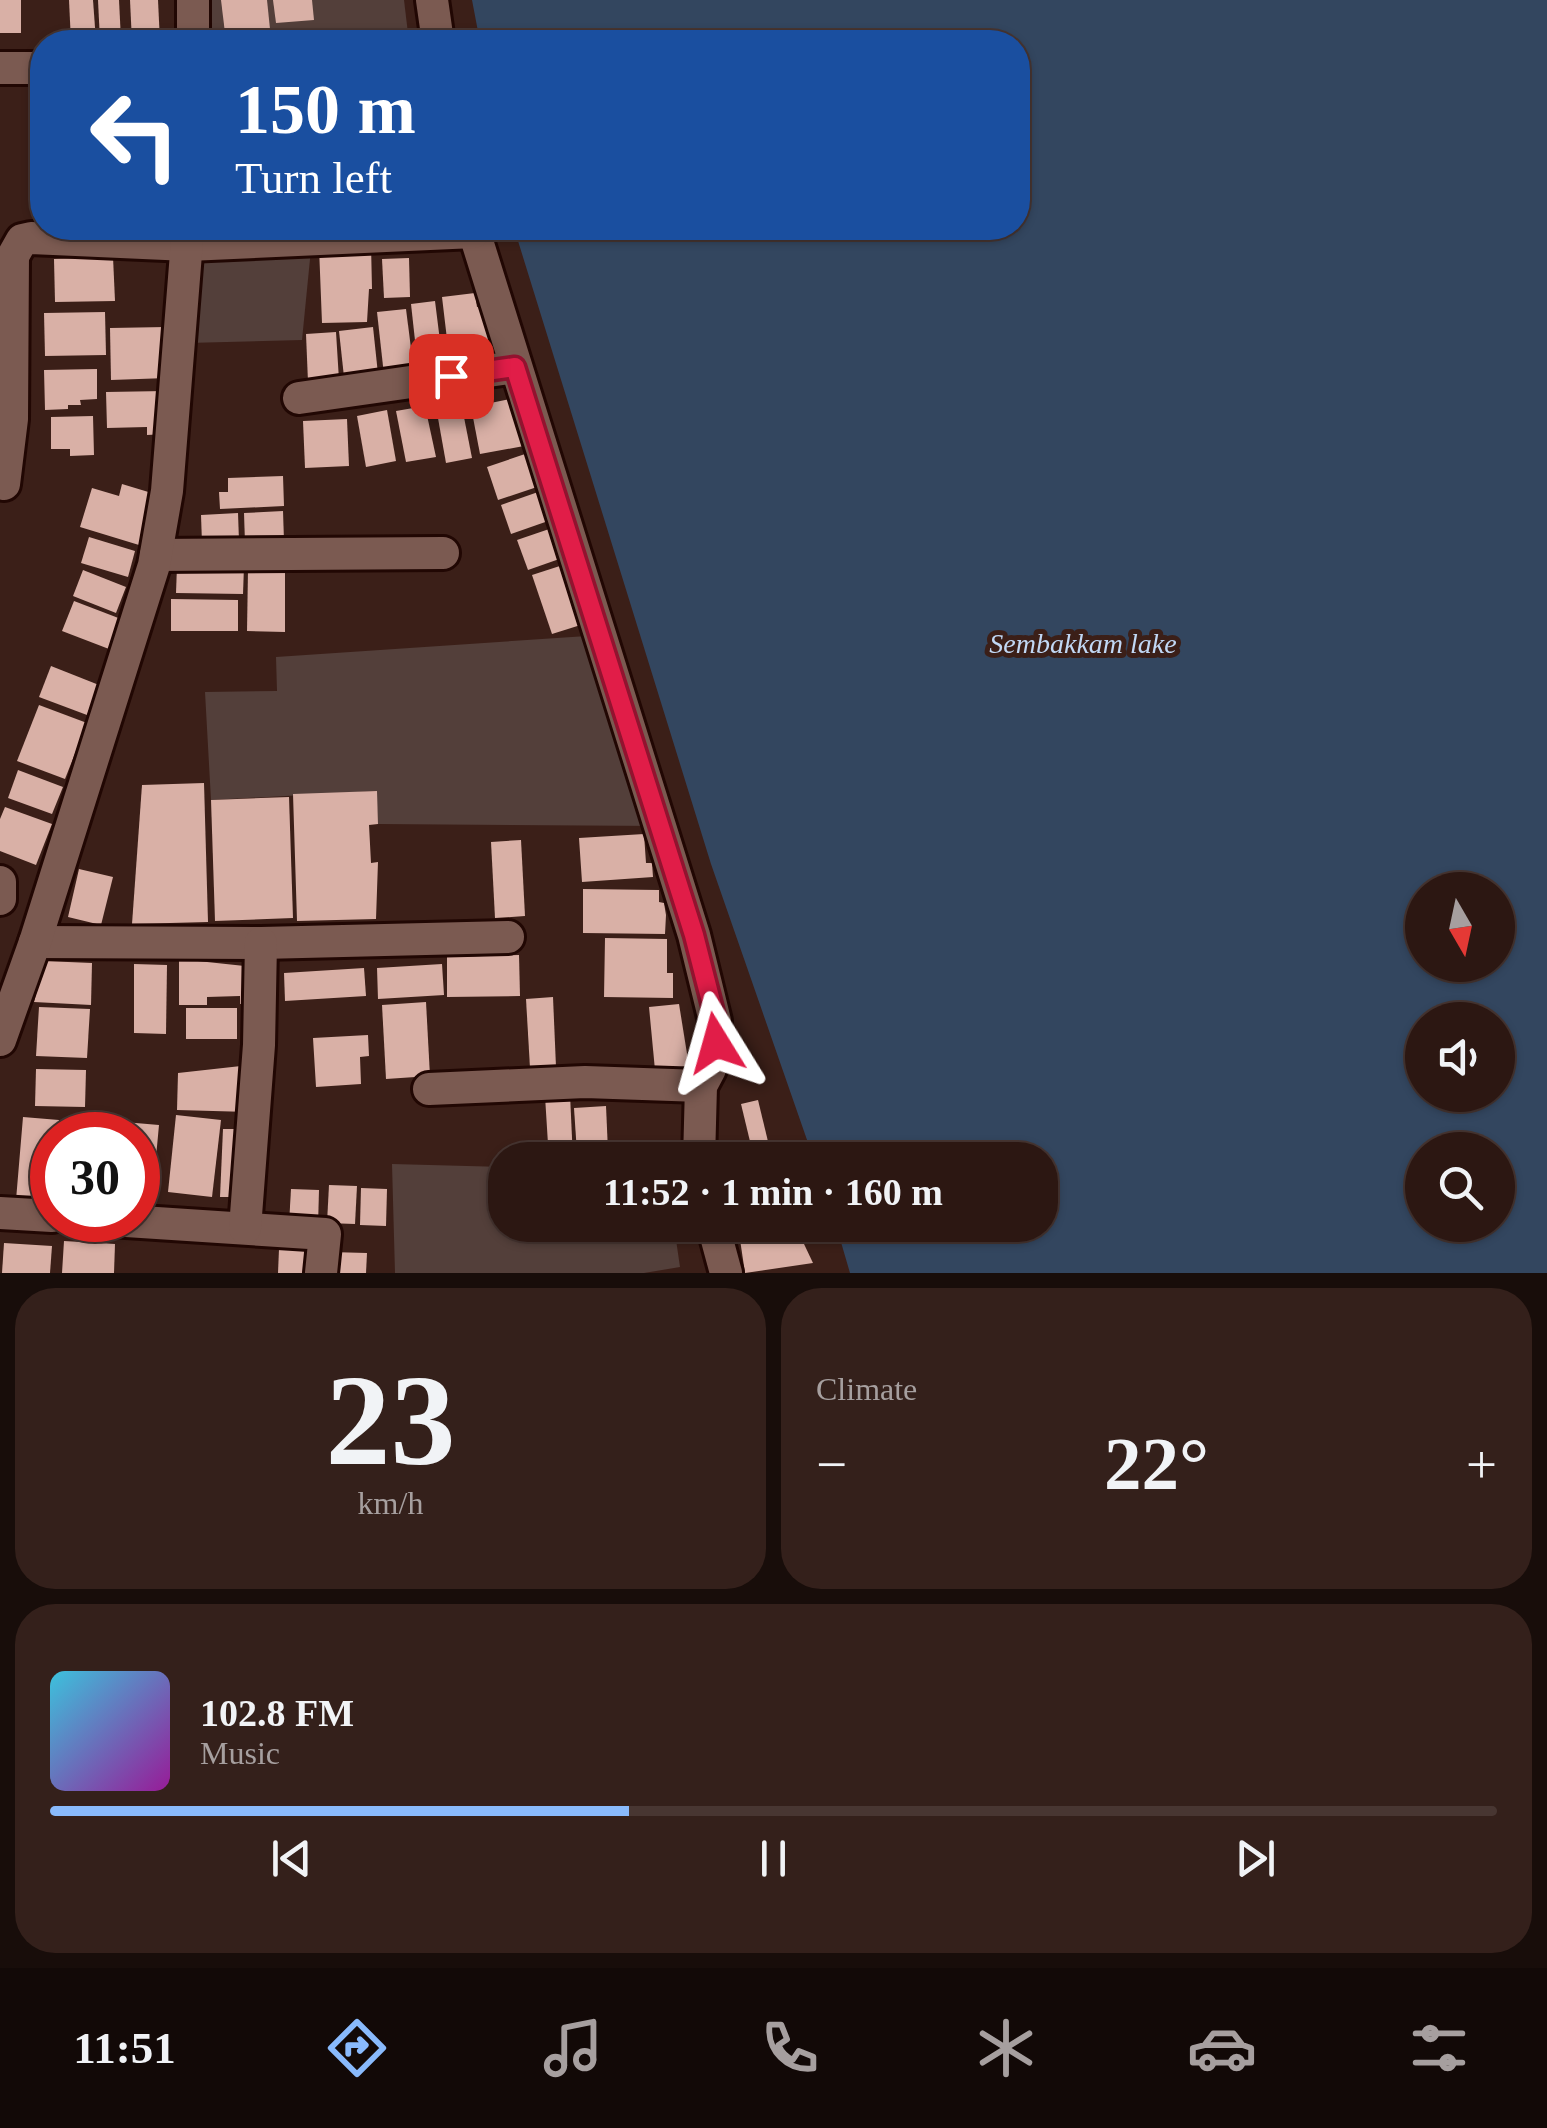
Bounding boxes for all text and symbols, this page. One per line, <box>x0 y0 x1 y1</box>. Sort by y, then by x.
icon: left <box>70 70 200 200</box>
text: 150 m <box>235 71 416 148</box>
text: Turn left <box>235 153 392 203</box>
pin <box>409 334 494 419</box>
icon: arrive <box>424 349 479 404</box>
water label: Sembakkam lake <box>989 628 1177 659</box>
north arrow <box>1405 872 1515 982</box>
map controls <box>1405 872 1515 1242</box>
position arrow <box>664 991 768 1095</box>
button: sound <box>1405 1002 1515 1112</box>
speed limit sign: 30 <box>30 1112 160 1242</box>
button: search <box>1405 1132 1515 1242</box>
text: 11:52 · 1 min · 160 m <box>603 1171 943 1213</box>
text: 23 <box>326 1348 456 1492</box>
text: Climate <box>816 1371 917 1407</box>
text: 22° <box>1104 1422 1209 1505</box>
text: − <box>816 1434 847 1495</box>
text: + <box>1466 1434 1497 1495</box>
text: km/h <box>358 1485 423 1521</box>
text: 102.8 FM <box>200 1692 354 1734</box>
text: Music <box>200 1735 280 1771</box>
icon: previous <box>264 1831 319 1886</box>
icon: pause <box>746 1831 801 1886</box>
icon: next <box>1228 1831 1283 1886</box>
icon: directions <box>322 2013 392 2083</box>
icon: music <box>538 2013 608 2083</box>
icon: phone <box>755 2013 825 2083</box>
icon: climate <box>971 2013 1041 2083</box>
icon: car <box>1187 2013 1257 2083</box>
icon: filters <box>1404 2013 1474 2083</box>
text: 11:51 <box>73 2023 176 2073</box>

